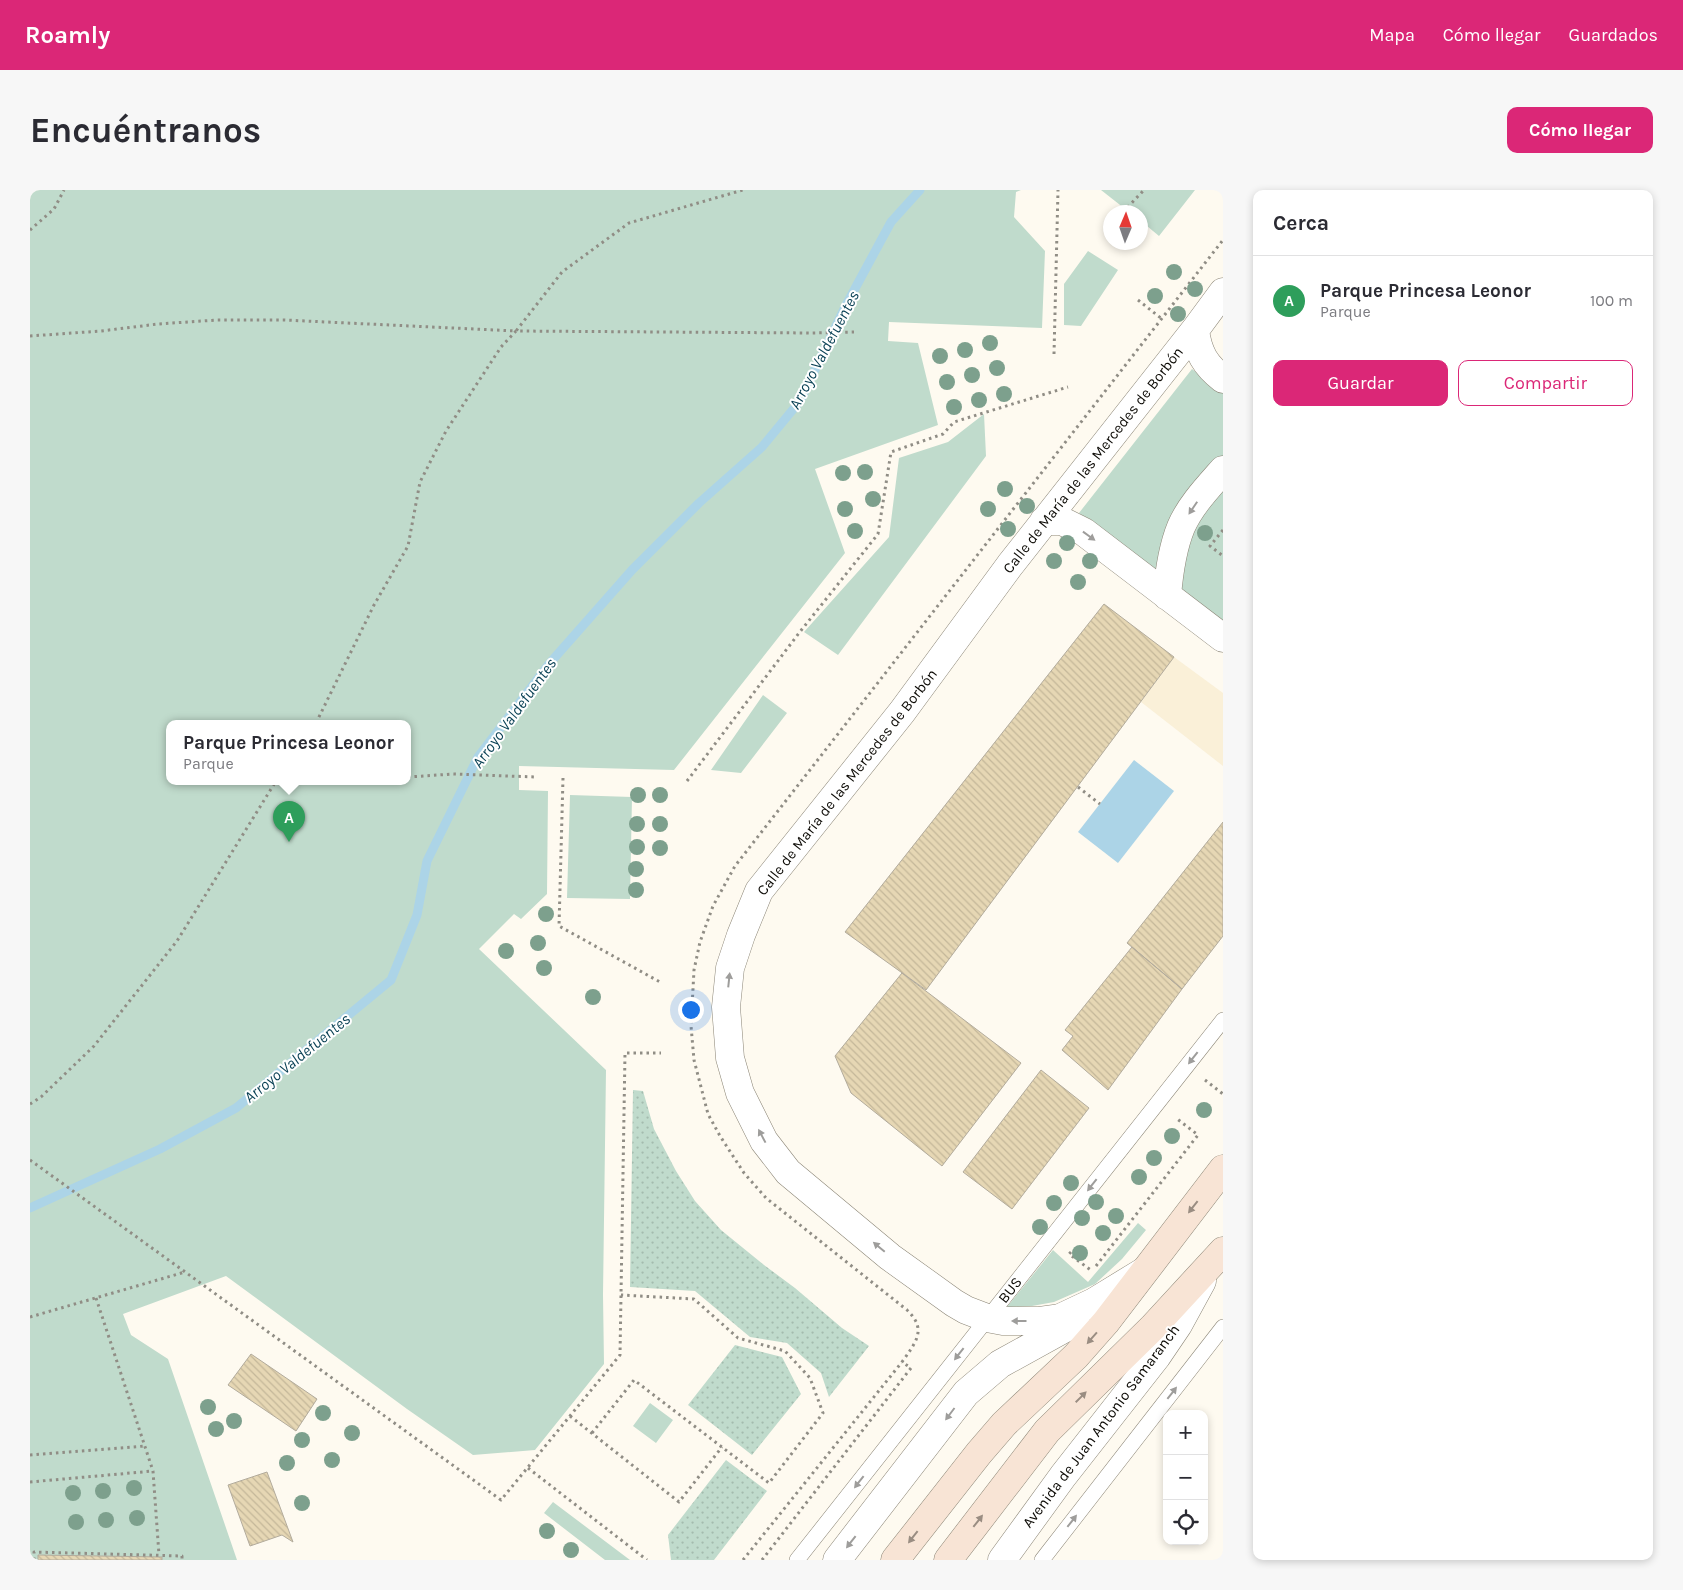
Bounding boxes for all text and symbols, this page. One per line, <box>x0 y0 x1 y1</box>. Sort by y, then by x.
text: Roamly <box>25 21 110 49</box>
text: Mapa <box>1369 24 1415 46</box>
text: Cómo llegar <box>1443 24 1541 46</box>
text: Guardados <box>1569 24 1658 46</box>
button: Cómo llegar <box>1507 107 1653 153</box>
text: Encuéntranos <box>30 110 261 151</box>
north arrow <box>1103 205 1148 250</box>
text: Cerca <box>1273 211 1329 235</box>
text: Parque Princesa Leonor <box>1320 280 1531 302</box>
water label: Arroyo Valdefuentes <box>785 287 863 412</box>
text: A <box>1284 291 1294 310</box>
text: 100 m <box>1590 291 1633 310</box>
text: Parque <box>1320 302 1371 321</box>
street label: Calle de María de las Mercedes de Borbón <box>999 343 1187 577</box>
button: Guardar <box>1273 360 1448 406</box>
button: Compartir <box>1458 360 1633 406</box>
one-way arrow <box>1188 501 1197 515</box>
one-way arrow <box>1082 530 1095 541</box>
water label: Arroyo Valdefuentes <box>468 654 560 772</box>
street label: Calle de María de las Mercedes de Borbón <box>753 665 941 899</box>
popup <box>166 720 411 785</box>
text: Parque Princesa Leonor <box>183 732 394 754</box>
text: Parque <box>183 754 234 773</box>
pin: A <box>273 801 305 842</box>
one-way arrow <box>725 972 733 988</box>
your location <box>678 997 704 1023</box>
water label: Arroyo Valdefuentes <box>240 1009 354 1107</box>
one-way arrow <box>1187 1051 1198 1064</box>
one-way arrow <box>758 1129 766 1143</box>
one-way arrow <box>1087 1178 1098 1191</box>
one-way arrow <box>1188 1200 1198 1214</box>
one-way arrow <box>872 1242 885 1253</box>
street label: BUS <box>994 1273 1026 1307</box>
one-way arrow <box>1011 1317 1027 1325</box>
street label: Avenida de Juan Antonio Samaranch <box>1019 1321 1183 1531</box>
one-way arrow <box>1086 1331 1097 1344</box>
one-way arrow <box>954 1347 964 1361</box>
one-way arrow <box>1166 1387 1177 1400</box>
one-way arrow <box>1075 1391 1087 1403</box>
one-way arrow <box>945 1407 956 1420</box>
map controls <box>1163 1410 1208 1545</box>
button: + <box>1163 1410 1208 1455</box>
button: − <box>1163 1455 1208 1500</box>
one-way arrow <box>853 1475 864 1488</box>
button: locate <box>1163 1500 1208 1545</box>
one-way arrow <box>972 1515 983 1528</box>
one-way arrow <box>1067 1515 1077 1528</box>
one-way arrow <box>908 1530 919 1543</box>
one-way arrow <box>845 1535 856 1548</box>

